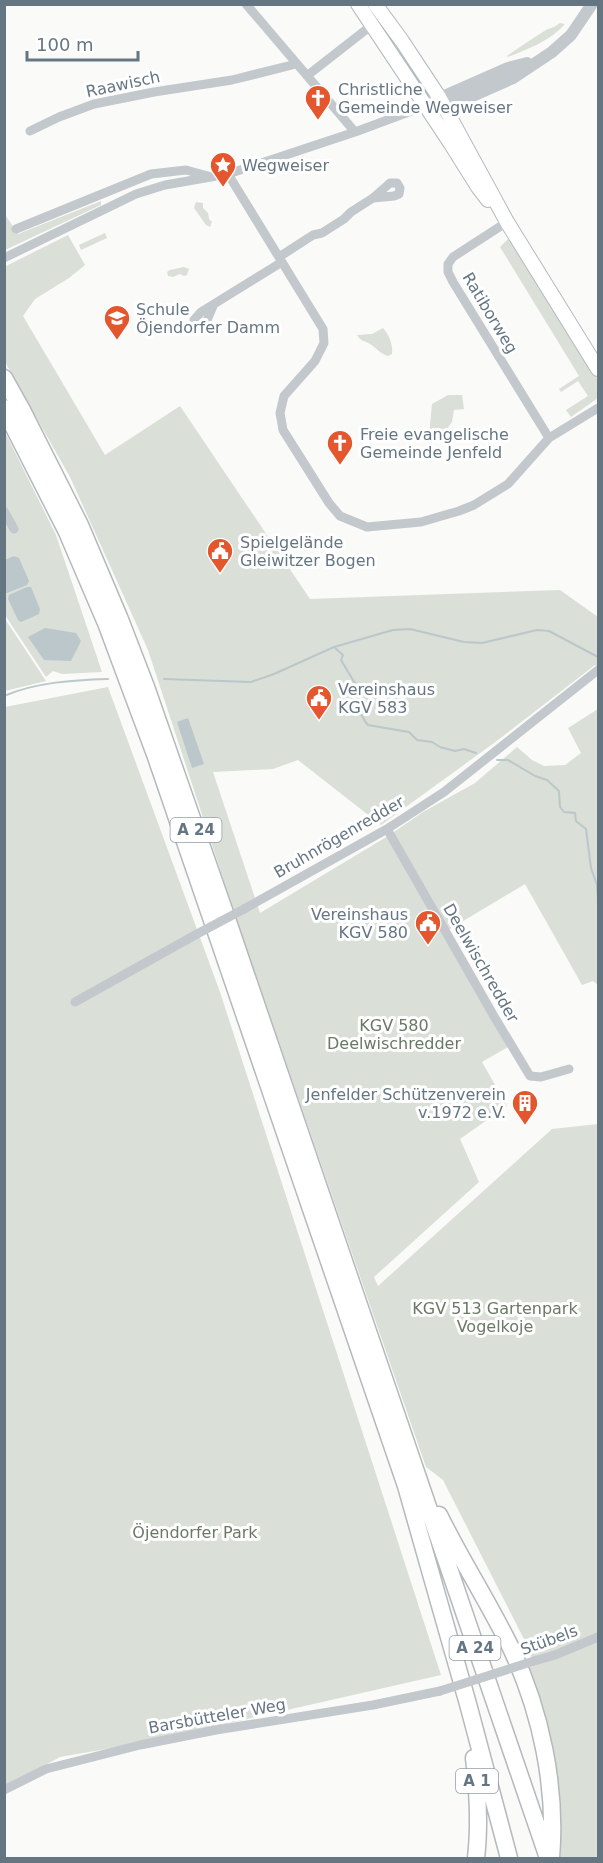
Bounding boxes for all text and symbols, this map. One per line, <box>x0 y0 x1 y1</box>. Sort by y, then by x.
scale bar <box>27 24 138 62</box>
text: 100 m <box>36 34 94 55</box>
street label: Raawisch <box>84 67 162 101</box>
place label: Christliche Gemeinde Wegweiser <box>338 80 513 117</box>
church icon: Christliche Gemeinde Wegweiser <box>303 83 333 121</box>
place icon: Wegweiser <box>208 150 238 188</box>
place label: Wegweiser <box>242 156 329 175</box>
street label: Ratiborweg <box>458 269 522 357</box>
place label: Schule Öjendorfer Damm <box>136 300 280 337</box>
school or university icon: Schule Öjendorfer Damm <box>102 303 132 341</box>
place label: Freie evangelische Gemeinde Jenfeld <box>360 425 509 462</box>
church icon: Freie evangelische Gemeinde Jenfeld <box>325 428 355 466</box>
place label: Spielgelände Gleiwitzer Bogen <box>240 533 376 570</box>
public building icon: Spielgelände Gleiwitzer Bogen <box>205 536 235 574</box>
place label: Vereinshaus KGV 583 <box>338 680 435 717</box>
public building icon: Vereinshaus KGV 583 <box>304 683 334 721</box>
street label: Bruhnrögenredder <box>271 792 408 882</box>
road number: A 24 <box>170 818 222 842</box>
street label: Deelwischredder <box>439 900 523 1026</box>
place label: Vereinshaus KGV 580 <box>311 905 408 942</box>
public building icon: Vereinshaus KGV 580 <box>413 908 443 946</box>
park label: KGV 580 Deelwischredder <box>327 1016 461 1053</box>
place label: Jenfelder Schützenverein v.1972 e.V. <box>305 1085 506 1122</box>
building icon: Jenfelder Schützenverein v.1972 e.V. <box>510 1088 540 1126</box>
park label: KGV 513 Gartenpark Vogelkoje <box>412 1299 578 1336</box>
park label: Öjendorfer Park <box>132 1523 258 1542</box>
street label: Stübels <box>518 1621 580 1659</box>
road number: A 24 <box>450 1636 500 1660</box>
street label: Barsbütteler Weg <box>147 1695 287 1737</box>
road number: A 1 <box>456 1769 498 1793</box>

